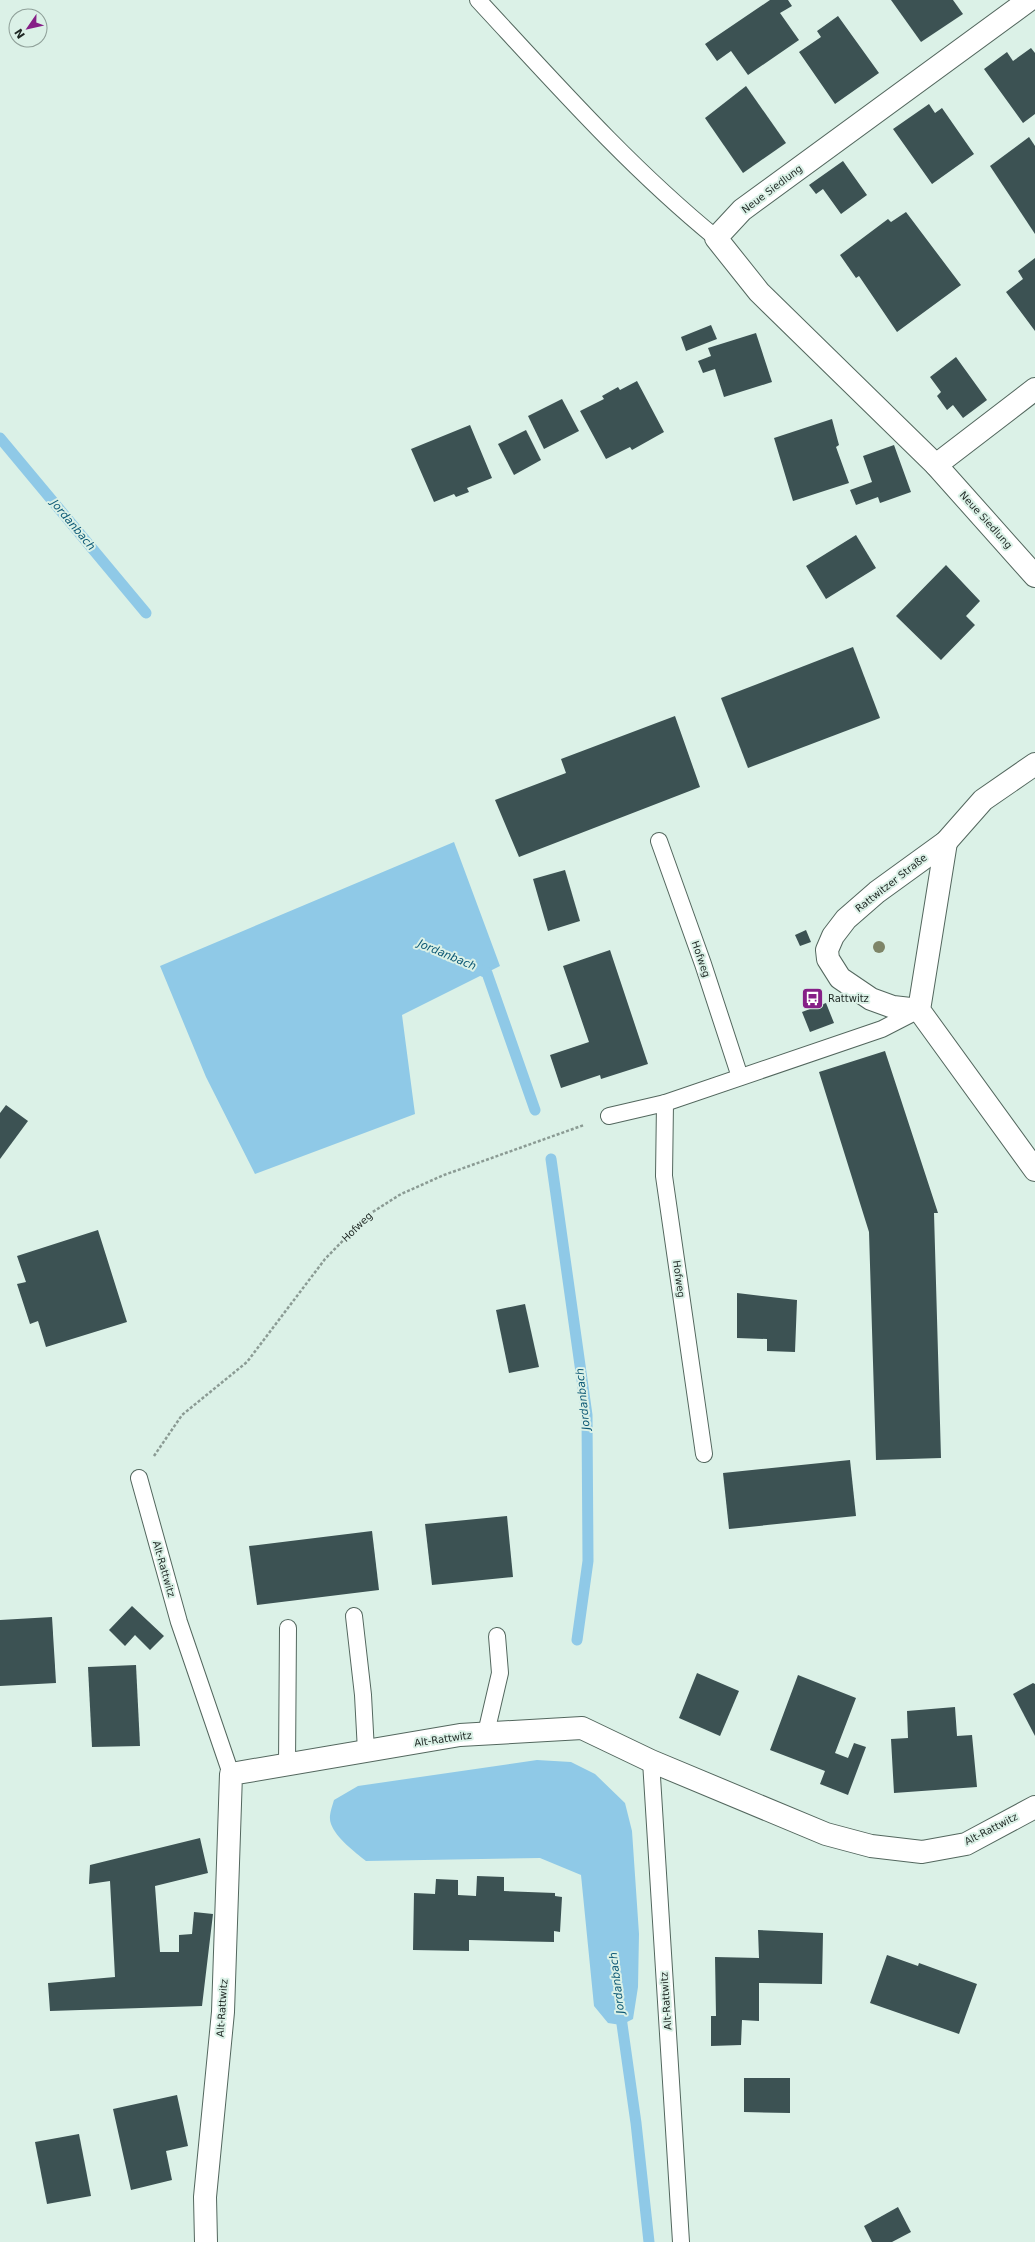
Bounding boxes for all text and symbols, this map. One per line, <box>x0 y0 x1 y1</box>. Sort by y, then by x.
north arrow <box>8 8 48 48</box>
text: N <box>12 26 28 41</box>
street label: Neue Siedlung <box>740 163 804 215</box>
street label: Neue Siedlung <box>958 489 1014 551</box>
water label: Jordanbach <box>47 496 98 553</box>
street label: Rattwitzer Straße <box>853 852 929 914</box>
water label: Jordanbach <box>414 936 478 973</box>
street label: Hofweg <box>690 939 712 979</box>
bus stop icon: Rattwitz <box>799 985 825 1011</box>
place label: Rattwitz <box>828 993 869 1004</box>
street label: Hofweg <box>340 1210 374 1244</box>
street label: Hofweg <box>671 1260 687 1298</box>
water label: Jordanbach <box>573 1367 593 1432</box>
street label: Alt-Rattwitz <box>151 1540 177 1598</box>
street label: Alt-Rattwitz <box>414 1730 472 1748</box>
street label: Alt-Rattwitz <box>963 1811 1019 1847</box>
water label: Jordanbach <box>607 1951 627 2017</box>
street label: Alt-Rattwitz <box>658 1972 674 2030</box>
street label: Alt-Rattwitz <box>214 1979 230 2037</box>

